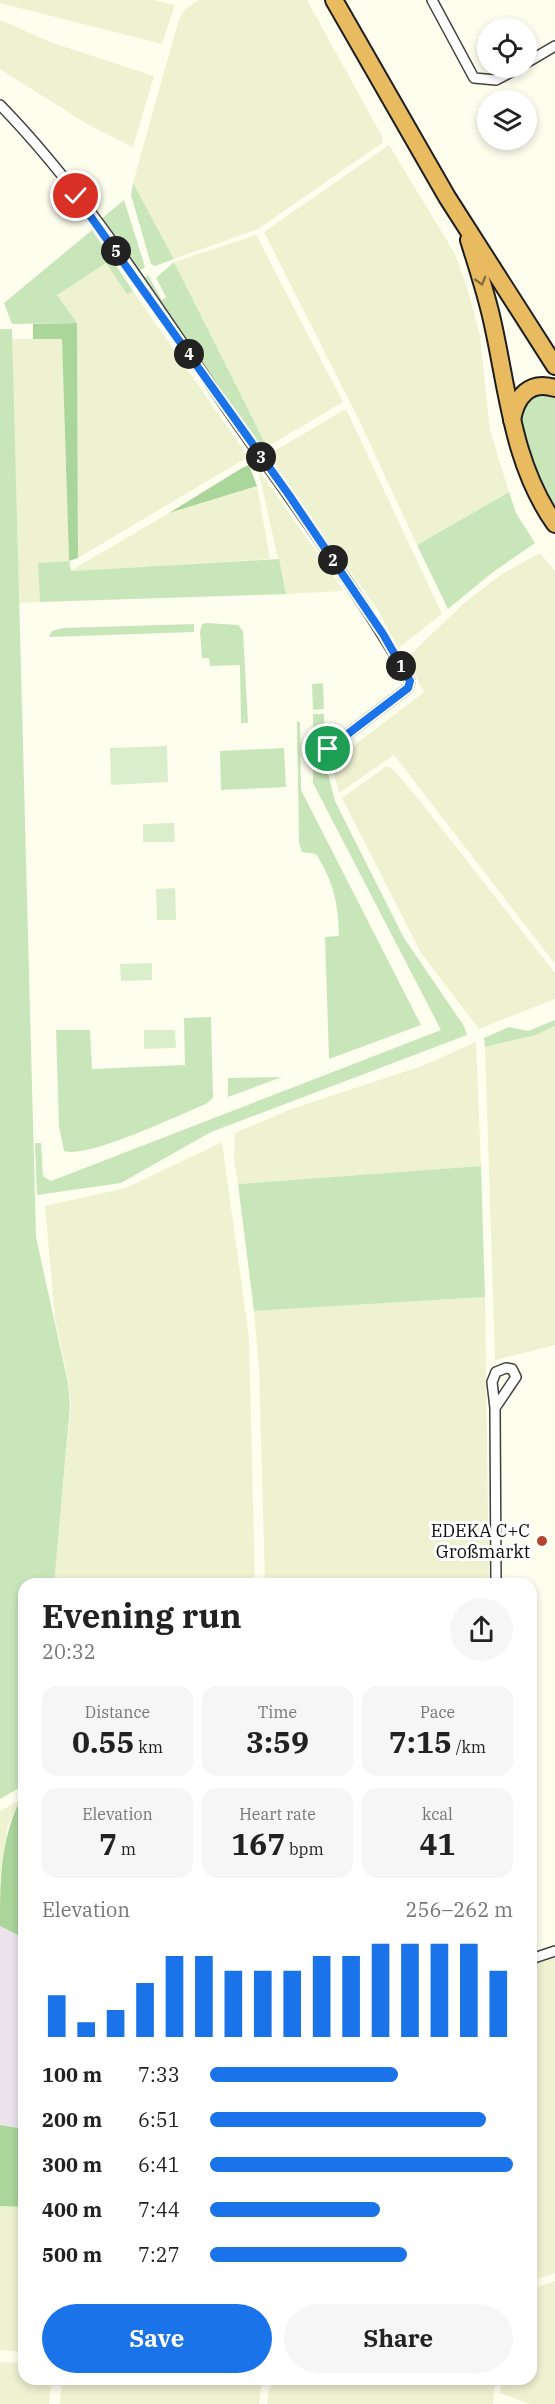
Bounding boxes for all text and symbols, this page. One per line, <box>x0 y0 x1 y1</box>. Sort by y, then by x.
map controls <box>477 18 537 150</box>
button: locate <box>477 18 537 78</box>
button: layers <box>477 90 537 150</box>
pin <box>50 170 101 221</box>
icon: check <box>59 179 92 212</box>
pin: 5 <box>101 236 131 266</box>
text: 5 <box>111 241 121 261</box>
one-way arrow <box>474 275 486 286</box>
pin: 4 <box>174 339 204 369</box>
text: 4 <box>184 344 194 364</box>
pin: 3 <box>246 442 276 472</box>
text: 3 <box>256 447 266 467</box>
pin: 2 <box>318 545 348 575</box>
text: 2 <box>328 550 338 570</box>
pin: 1 <box>386 651 416 681</box>
text: 1 <box>396 656 406 676</box>
pin <box>302 723 353 774</box>
icon: arrive <box>311 732 344 765</box>
place label: EDEKA C+C Großmarkt <box>431 1519 530 1563</box>
marker: EDEKA C+C Großmarkt <box>535 1534 549 1548</box>
text: Evening run <box>42 1594 242 1637</box>
button: share <box>450 1598 513 1661</box>
text: 20:32 <box>42 1638 96 1665</box>
text: Distance <box>85 1702 150 1722</box>
text: Time <box>258 1702 297 1722</box>
text: Pace <box>420 1702 455 1722</box>
text: 0.55 <box>72 1722 135 1761</box>
text: 3:59 <box>246 1722 309 1761</box>
text: 7:15 <box>389 1722 452 1761</box>
text: km <box>135 1737 163 1757</box>
text: /km <box>452 1737 486 1757</box>
text: Elevation <box>82 1804 153 1824</box>
text: Heart rate <box>239 1804 316 1824</box>
text: kcal <box>422 1804 453 1824</box>
text: 7 <box>99 1824 117 1863</box>
text: 167 <box>231 1824 285 1863</box>
text: 41 <box>420 1824 456 1863</box>
text: m <box>117 1839 136 1859</box>
text: bpm <box>285 1839 324 1859</box>
text: Elevation <box>42 1896 130 1923</box>
text: 256–262 m <box>406 1896 513 1923</box>
text: 100 m <box>42 2061 102 2088</box>
text: 7:33 <box>138 2061 180 2088</box>
text: 200 m <box>42 2106 102 2133</box>
text: 6:51 <box>138 2106 180 2133</box>
text: 300 m <box>42 2151 102 2178</box>
text: 6:41 <box>138 2151 180 2178</box>
text: 400 m <box>42 2196 102 2223</box>
text: 7:44 <box>138 2196 180 2223</box>
text: 500 m <box>42 2241 102 2268</box>
text: 7:27 <box>138 2241 180 2268</box>
button: Save <box>42 2304 272 2373</box>
button: Share <box>284 2304 513 2373</box>

